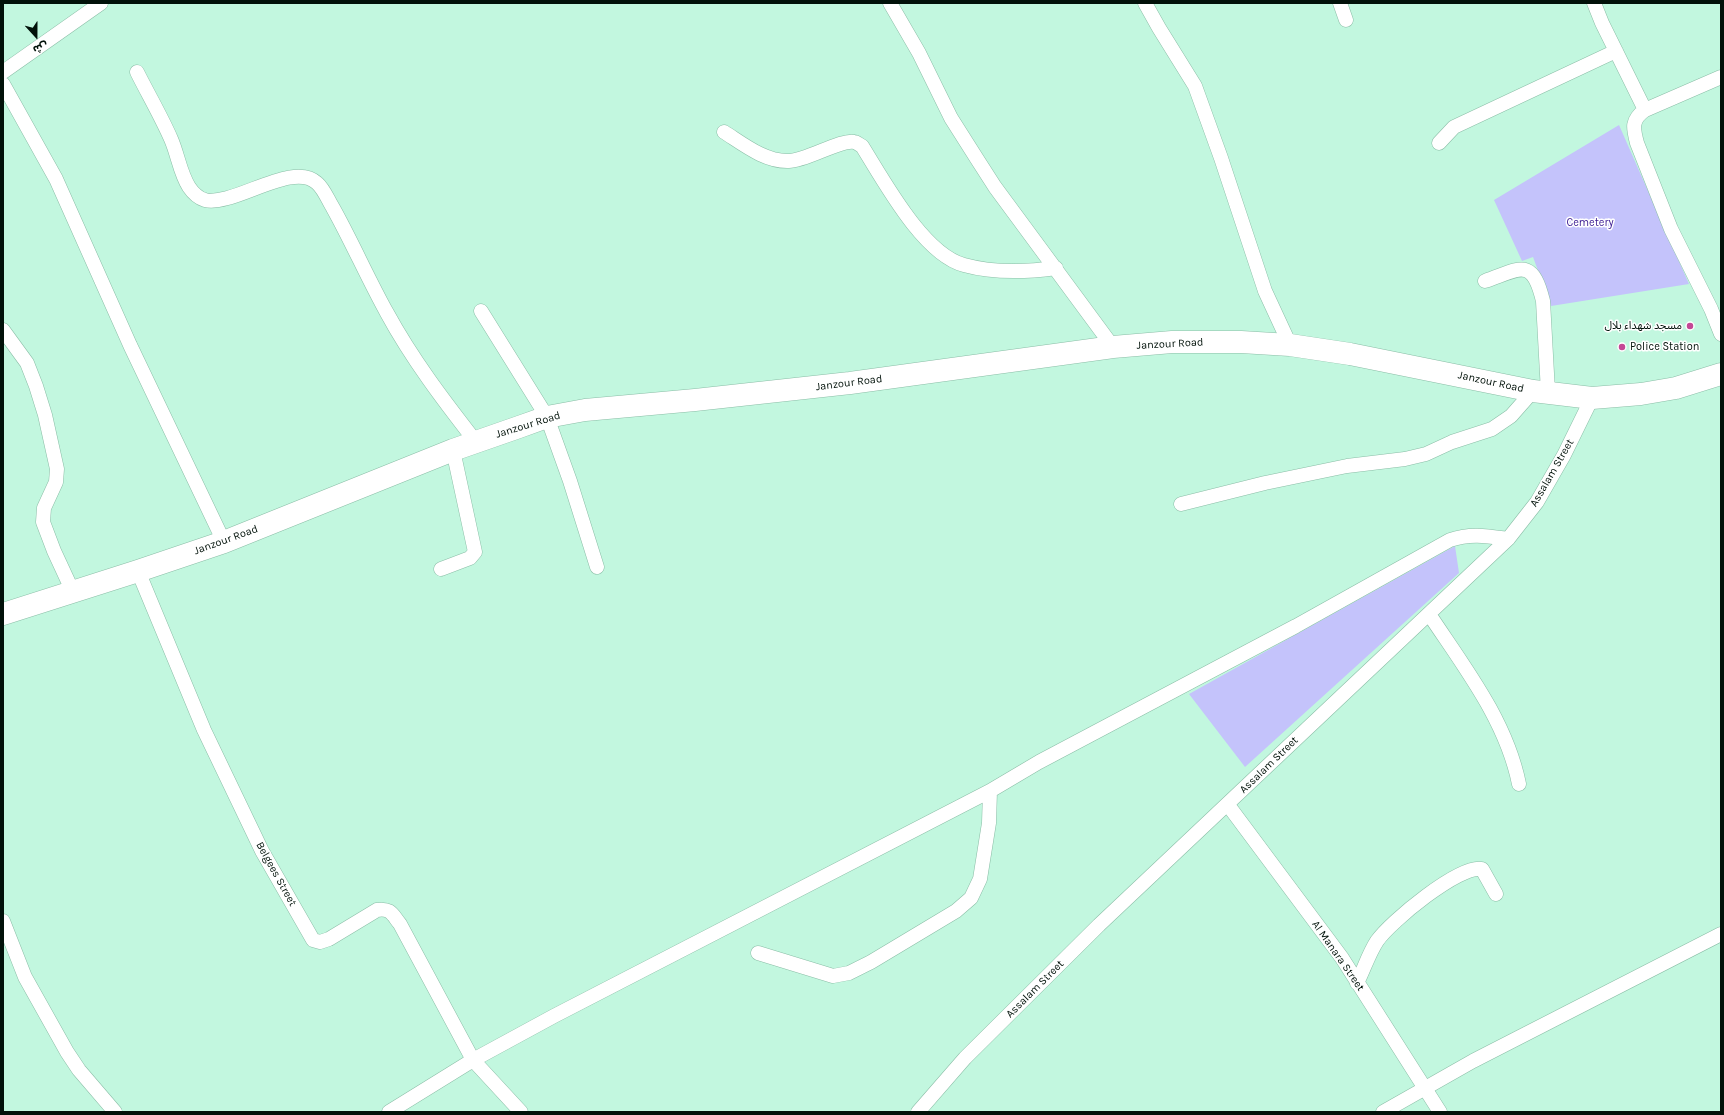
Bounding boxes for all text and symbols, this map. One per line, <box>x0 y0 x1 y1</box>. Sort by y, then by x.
north arrow <box>16 16 56 56</box>
text: ش <box>31 39 50 56</box>
park label: Cemetery <box>1566 216 1614 230</box>
place label: مسجد شهداء بلال <box>1604 319 1682 333</box>
marker: مسجد شهداء بلال <box>1685 321 1695 331</box>
street label: Janzour Road <box>1136 336 1204 352</box>
place label: Police Station <box>1630 340 1699 354</box>
marker: Police Station <box>1617 342 1627 352</box>
street label: Janzour Road <box>1457 369 1525 395</box>
street label: Janzour Road <box>815 372 883 394</box>
street label: Janzour Road <box>494 409 562 441</box>
street label: Assalam Street <box>1527 437 1577 509</box>
street label: Janzour Road <box>192 522 260 558</box>
street label: Assalam Street <box>1237 734 1301 796</box>
street label: Belgees Street <box>253 839 299 909</box>
street label: Al Manara Street <box>1309 918 1367 994</box>
street label: Assalam Street <box>1003 957 1067 1021</box>

